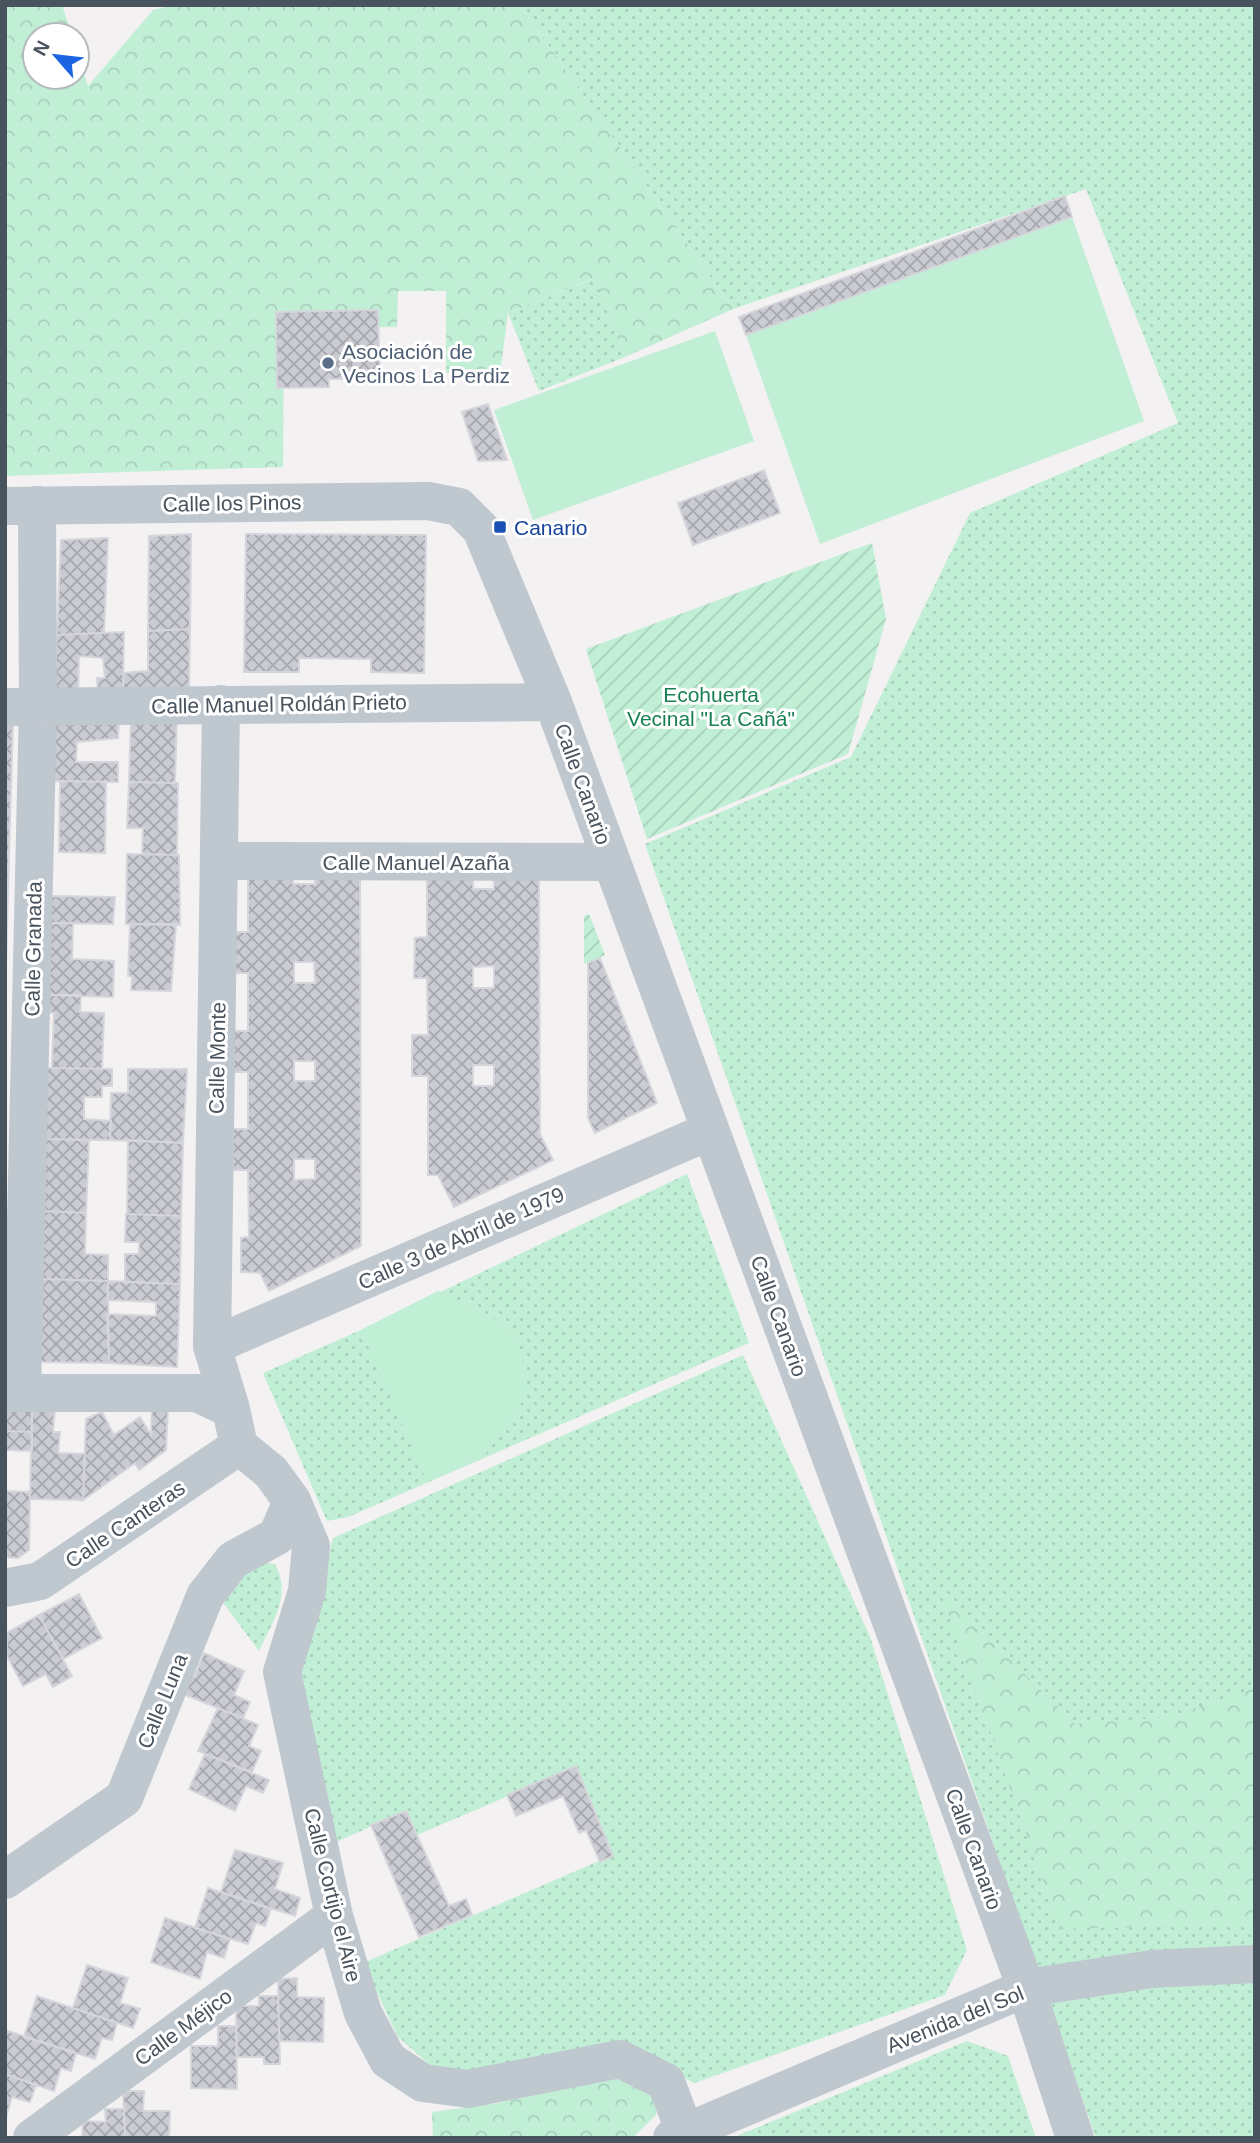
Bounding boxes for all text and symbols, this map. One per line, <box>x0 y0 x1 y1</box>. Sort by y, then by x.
north arrow <box>21 21 91 91</box>
text: N <box>29 37 54 59</box>
place label: Asociación de Vecinos La Perdiz <box>342 340 510 387</box>
marker: Asociación de Vecinos La Perdiz <box>320 355 336 371</box>
street label: Calle los Pinos <box>162 490 302 516</box>
place label: Canario <box>514 516 588 539</box>
marker: Canario <box>492 519 508 535</box>
park label: Ecohuerta Vecinal "La Cañá" <box>627 683 795 730</box>
street label: Calle Manuel Roldán Prieto <box>151 690 407 718</box>
street label: Calle Canario <box>550 720 616 848</box>
street label: Calle Manuel Azaña <box>323 851 510 874</box>
street label: Calle Granada <box>20 881 46 1017</box>
street label: Calle Monte <box>205 1002 229 1114</box>
street label: Calle 3 de Abril de 1979 <box>354 1182 568 1294</box>
street label: Calle Canario <box>746 1252 812 1380</box>
street label: Calle Canteras <box>61 1476 189 1572</box>
street label: Calle Luna <box>133 1650 192 1752</box>
street label: Calle Canario <box>941 1785 1007 1913</box>
street label: Calle Cortijo el Aire <box>300 1806 366 1984</box>
street label: Avenida del Sol <box>883 1981 1027 2057</box>
street label: Calle Méjico <box>130 1984 236 2070</box>

